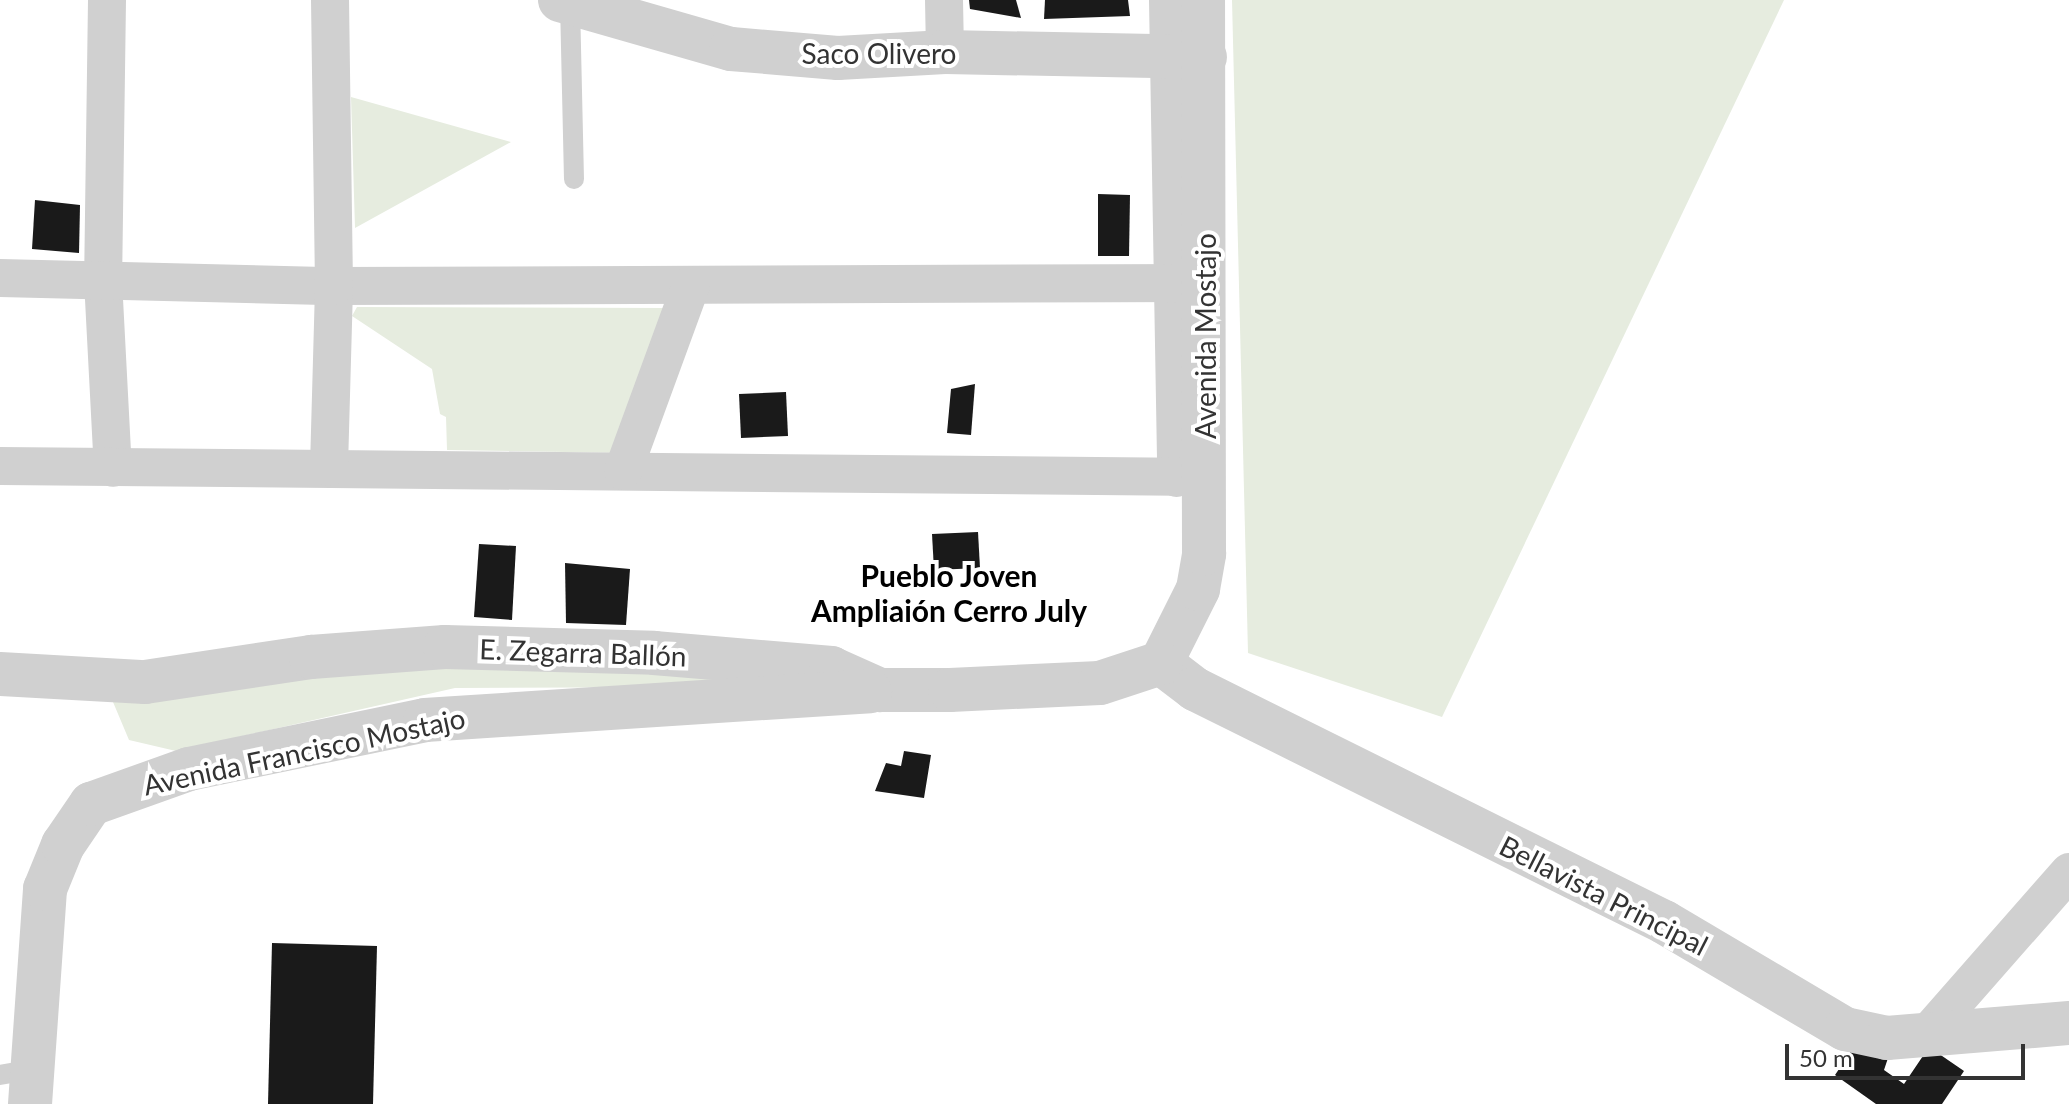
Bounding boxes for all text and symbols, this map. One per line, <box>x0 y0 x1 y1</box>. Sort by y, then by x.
street label: Saco Olivero <box>802 36 956 70</box>
street label: Avenida Mostajo <box>1188 233 1222 439</box>
district label: Pueblo Joven Ampliaión Cerro July <box>810 557 1088 628</box>
street label: E. Zegarra Ballón <box>479 632 687 672</box>
street label: Avenida Francisco Mostajo <box>140 700 468 802</box>
street label: Bellavista Principal <box>1494 828 1714 962</box>
scale bar <box>1789 1028 2029 1078</box>
text: 50 m <box>1799 1043 1853 1072</box>

